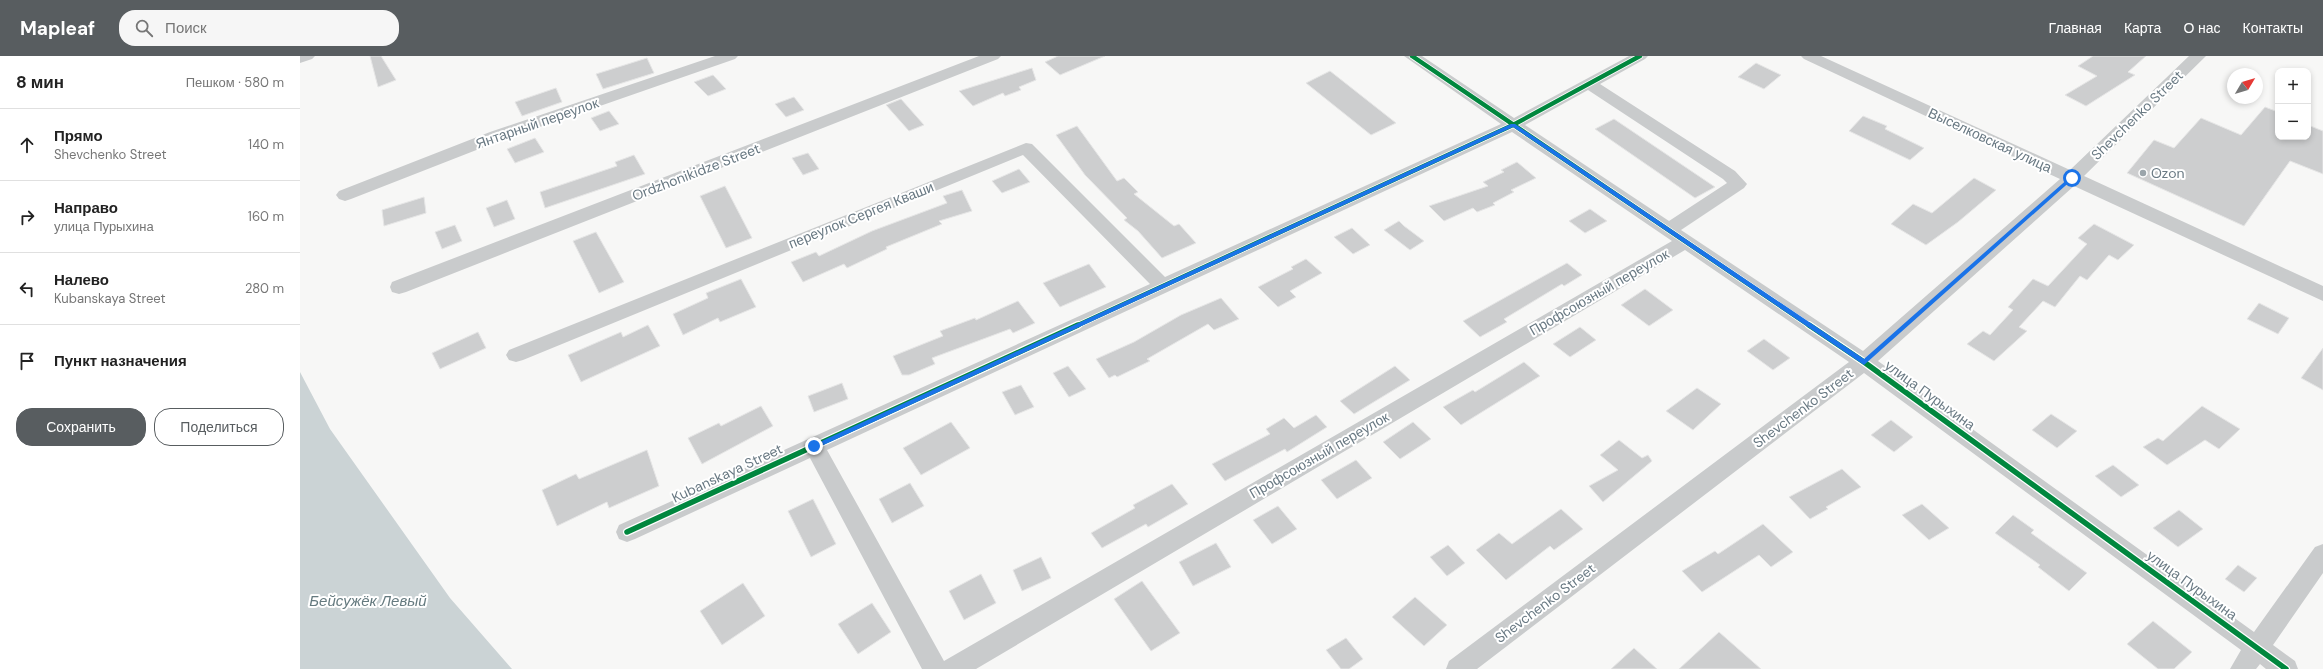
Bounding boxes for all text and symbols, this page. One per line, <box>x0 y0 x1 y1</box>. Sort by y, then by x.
search box <box>119 10 399 46</box>
text: Mapleaf <box>20 16 95 41</box>
icon: search <box>133 17 155 39</box>
text: Поиск <box>165 18 207 38</box>
text: Главная <box>2049 19 2102 37</box>
text: Карта <box>2124 19 2161 37</box>
text: О нас <box>2183 19 2221 37</box>
text: Контакты <box>2243 19 2303 37</box>
street label: Shevchenko Street <box>2087 66 2187 164</box>
north arrow <box>2227 68 2263 104</box>
map controls <box>2275 68 2311 140</box>
button: + <box>2275 68 2311 104</box>
text: 8 мин <box>16 71 64 93</box>
text: Пешком · 580 m <box>186 74 284 91</box>
street label: Янтарный переулок <box>473 93 602 152</box>
street label: Выселковская улица <box>1925 103 2055 177</box>
button: − <box>2275 104 2311 140</box>
text: Прямо <box>54 126 103 146</box>
icon: ahead <box>16 134 38 156</box>
text: 140 m <box>248 136 284 153</box>
street label: Ordzhonikidze Street <box>629 139 763 205</box>
text: Shevchenko Street <box>54 146 167 163</box>
place label: Ozon <box>2151 164 2185 182</box>
marker: Ozon <box>2138 168 2148 178</box>
route start <box>2063 169 2081 187</box>
street label: переулок Сергея Кваши <box>786 178 936 252</box>
text: Направо <box>54 198 118 218</box>
icon: right <box>16 206 38 228</box>
text: 160 m <box>248 208 284 225</box>
text: улица Пурыхина <box>54 218 154 235</box>
street label: Профсоюзный переулок <box>1526 244 1673 339</box>
text: Налево <box>54 270 109 290</box>
icon: left <box>16 278 38 300</box>
text: 280 m <box>245 280 284 297</box>
text: Kubanskaya Street <box>54 290 166 307</box>
icon: arrive <box>16 350 38 372</box>
text: Пункт назначения <box>54 351 187 371</box>
street label: улица Пурыхина <box>1881 356 1979 434</box>
street label: Shevchenko Street <box>1749 364 1857 452</box>
street label: Профсоюзный переулок <box>1246 407 1393 502</box>
button: Сохранить <box>16 408 146 446</box>
button: Поделиться <box>154 408 284 446</box>
route end <box>805 437 823 455</box>
street label: Kubanskaya Street <box>669 439 785 507</box>
street label: улица Пурыхина <box>2143 546 2241 624</box>
street label: Shevchenko Street <box>1491 559 1599 647</box>
water label: Бейсужёк Левый <box>309 591 427 611</box>

